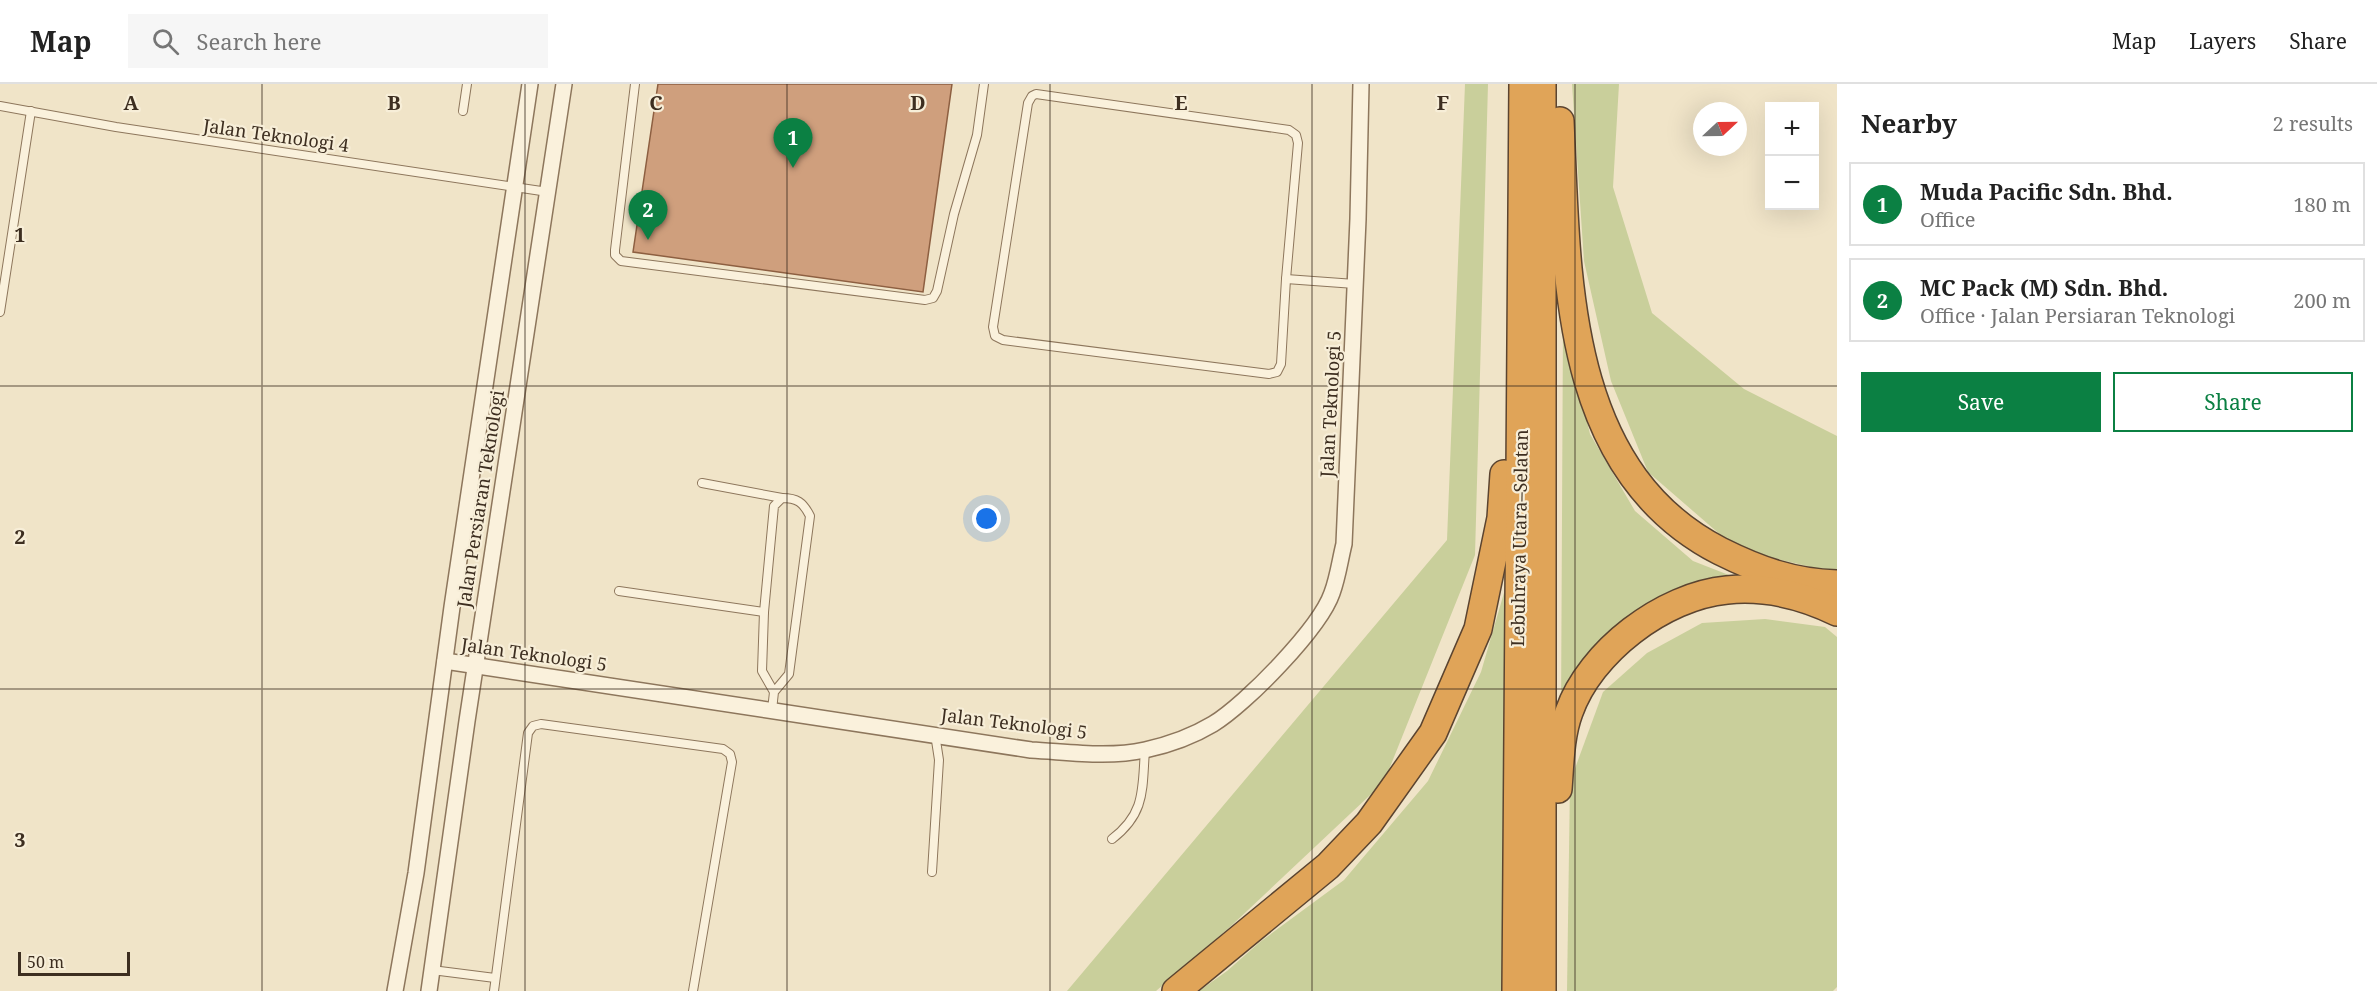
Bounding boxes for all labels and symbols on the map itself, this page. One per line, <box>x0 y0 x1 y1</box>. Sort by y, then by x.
text: A <box>123 89 139 116</box>
text: B <box>387 89 401 116</box>
text: C <box>649 89 663 116</box>
text: D <box>910 89 926 116</box>
text: E <box>1174 89 1188 116</box>
text: F <box>1437 89 1449 116</box>
north arrow <box>1693 102 1747 156</box>
street label: Jalan Teknologi 4 <box>201 113 351 157</box>
pin: 1 <box>774 118 812 168</box>
pin: 2 <box>628 190 668 240</box>
text: 1 <box>14 221 26 248</box>
street label: Jalan Teknologi 5 <box>1314 330 1346 479</box>
street label: Jalan Persiaran Teknologi <box>451 388 509 610</box>
street label: Lebuhraya Utara–Selatan <box>1505 429 1533 647</box>
your location <box>972 504 1001 533</box>
text: 2 <box>14 523 26 550</box>
street label: Jalan Teknologi 5 <box>459 632 609 676</box>
street label: Jalan Teknologi 5 <box>939 702 1089 744</box>
text: 3 <box>14 826 26 853</box>
scale bar <box>18 949 130 976</box>

